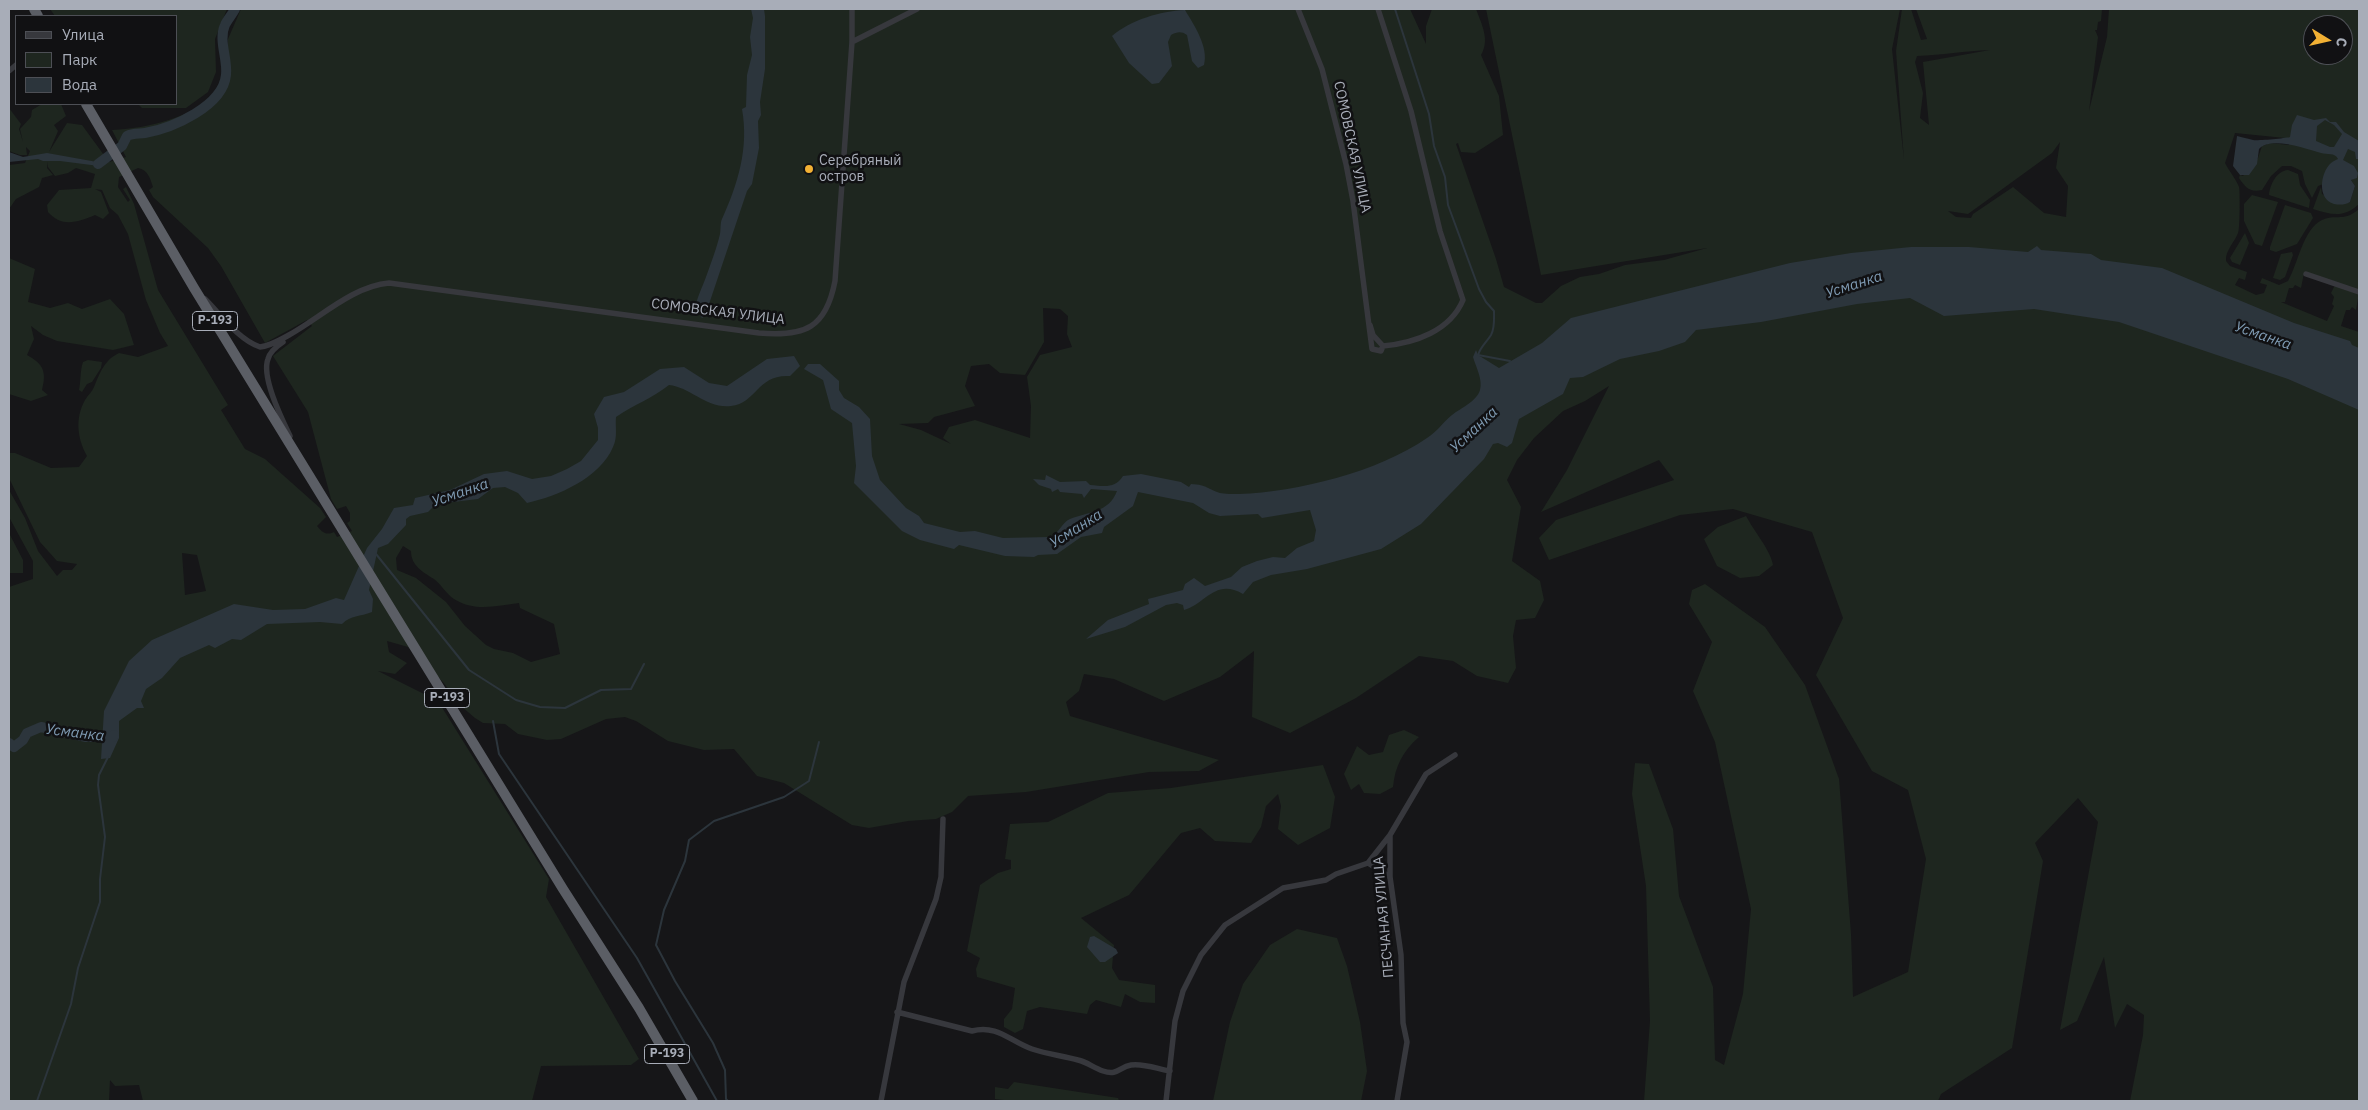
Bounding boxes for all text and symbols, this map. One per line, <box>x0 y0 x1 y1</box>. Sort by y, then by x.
legend <box>15 15 178 105</box>
north arrow <box>2303 15 2353 65</box>
text: Улица <box>62 25 104 44</box>
text: С <box>2332 36 2351 48</box>
text: Парк <box>62 50 97 69</box>
text: Вода <box>62 75 97 94</box>
street label: СОМОВСКАЯ УЛИЦА <box>1330 80 1374 214</box>
place label: Серебряный остров <box>819 153 901 186</box>
marker: Серебряный остров <box>803 163 815 175</box>
water label: Усманка <box>1823 267 1885 303</box>
street label: СОМОВСКАЯ УЛИЦА <box>650 295 786 329</box>
road number: Р-193 <box>192 312 238 331</box>
water label: Усманка <box>2232 318 2294 354</box>
water label: Усманка <box>1446 403 1502 457</box>
water label: Усманка <box>429 475 491 511</box>
water label: Усманка <box>1046 506 1106 552</box>
road number: Р-193 <box>424 688 470 708</box>
water label: Усманка <box>45 720 105 746</box>
street label: ПЕСЧАНАЯ УЛИЦА <box>1370 856 1398 978</box>
road number: Р-193 <box>644 1044 690 1064</box>

